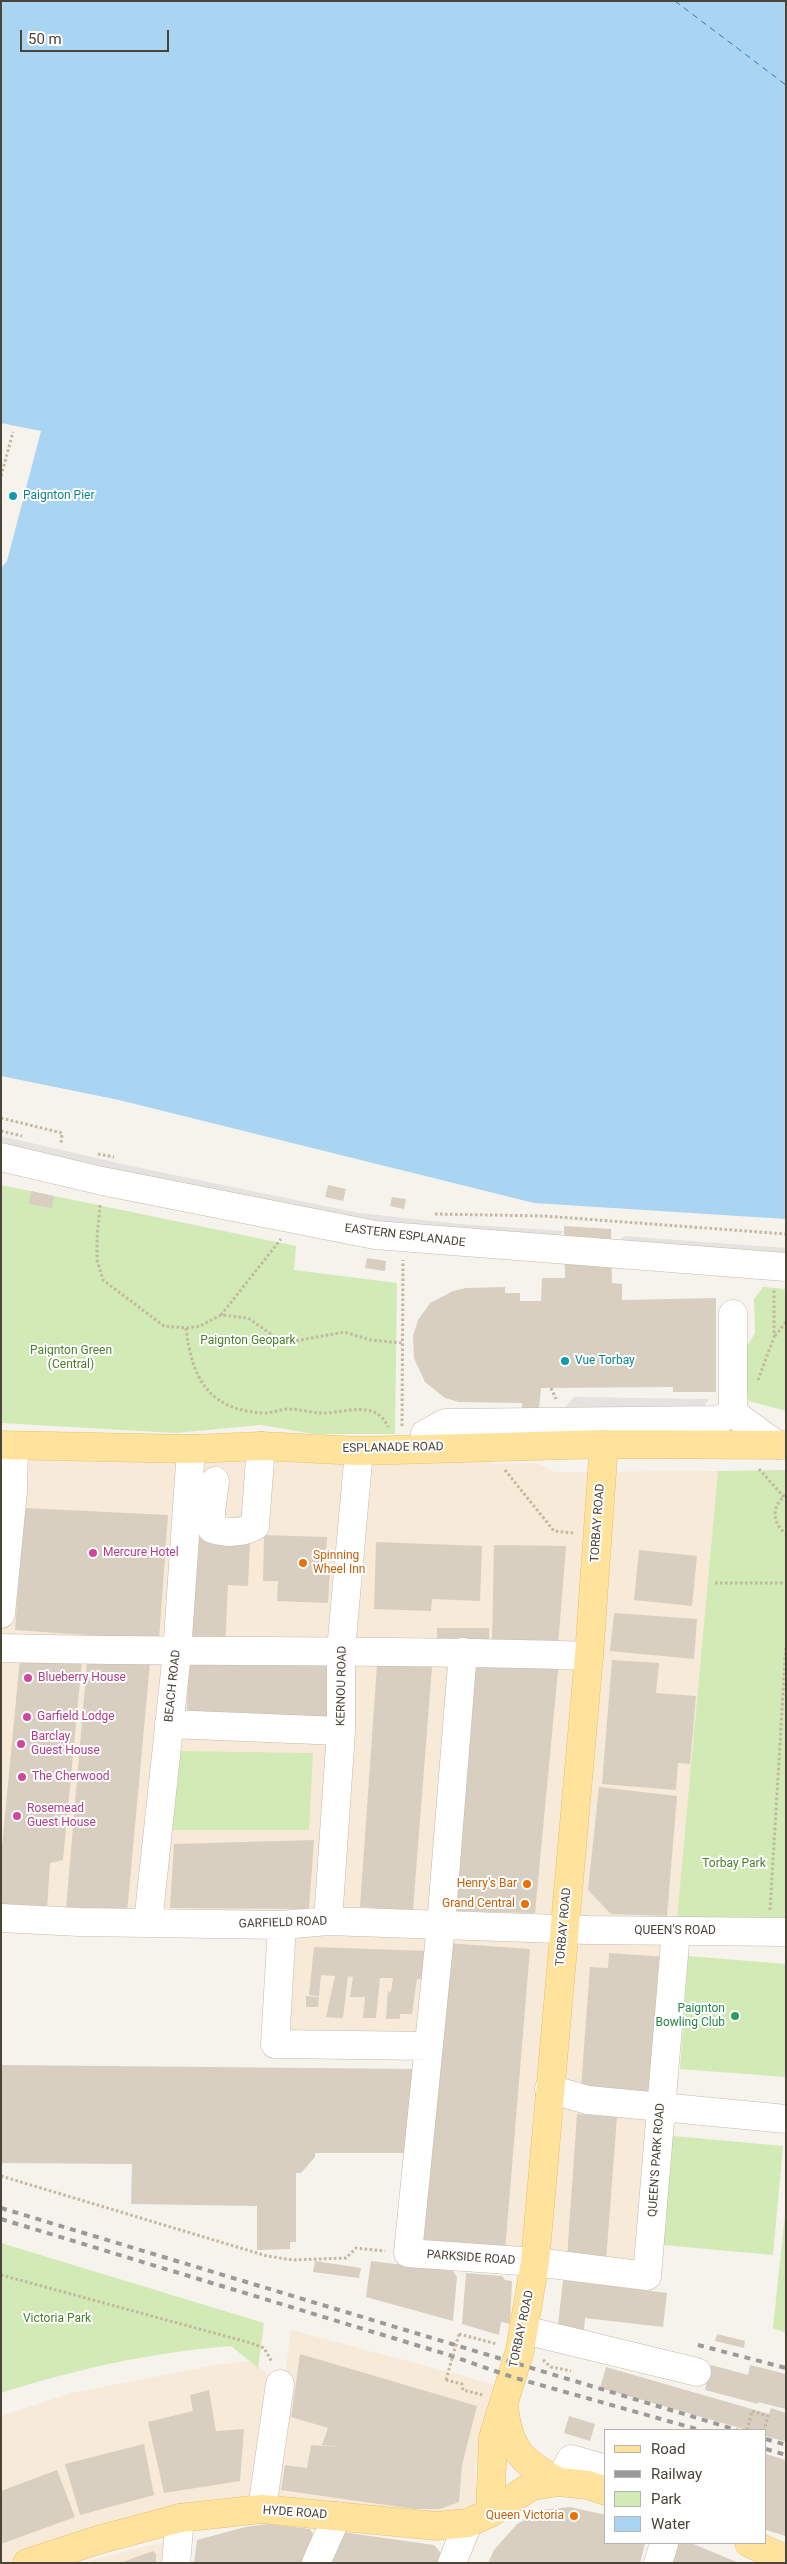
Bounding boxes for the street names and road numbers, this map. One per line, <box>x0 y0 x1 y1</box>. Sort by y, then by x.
street label: EASTERN ESPLANADE <box>344 1221 466 1251</box>
street label: ESPLANADE ROAD <box>342 1440 444 1456</box>
street label: TORBAY ROAD <box>588 1483 608 1563</box>
street label: KERNOU ROAD <box>334 1646 350 1726</box>
street label: BEACH ROAD <box>162 1649 184 1723</box>
street label: TORBAY ROAD <box>553 1887 575 1967</box>
street label: GARFIELD ROAD <box>238 1914 328 1932</box>
street label: QUEEN'S ROAD <box>634 1924 716 1938</box>
street label: QUEEN'S PARK ROAD <box>646 2103 668 2217</box>
street label: PARKSIDE ROAD <box>426 2248 516 2268</box>
street label: TORBAY ROAD <box>507 2289 537 2369</box>
street label: HYDE ROAD <box>262 2504 328 2522</box>

